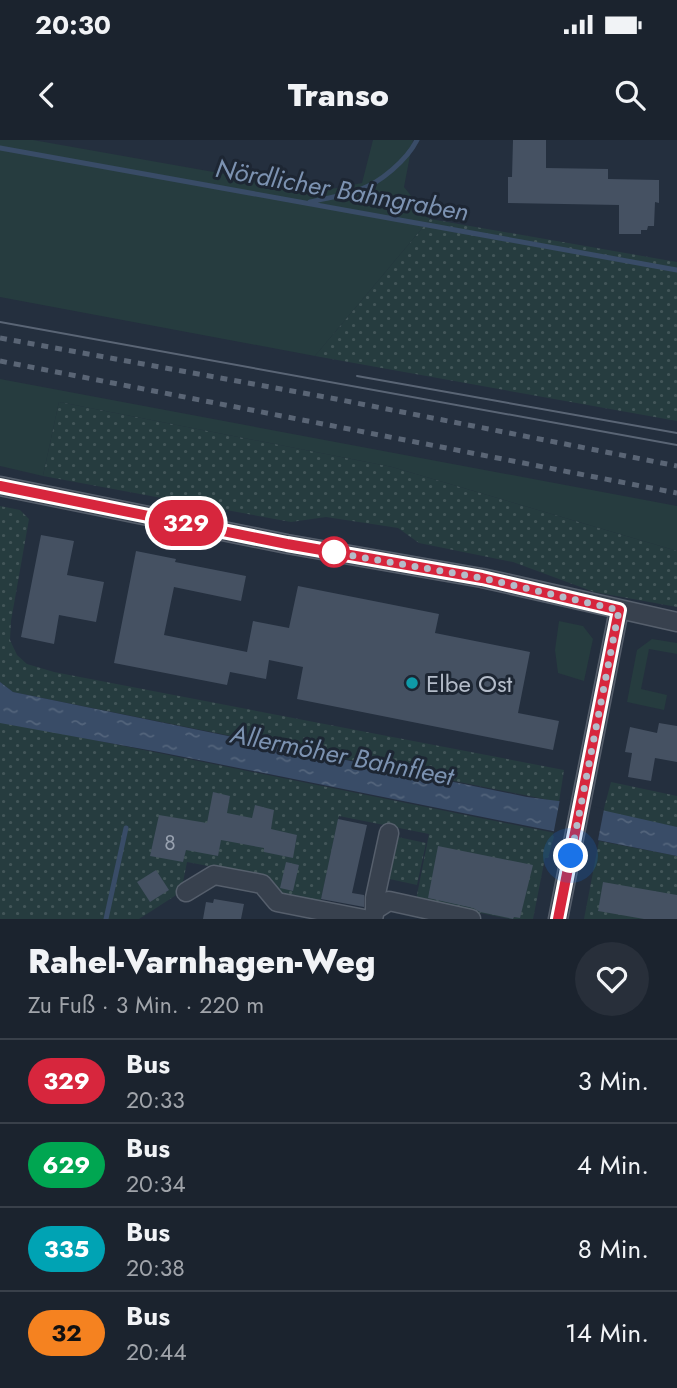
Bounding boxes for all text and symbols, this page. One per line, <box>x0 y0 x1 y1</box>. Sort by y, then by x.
text: 20:30 <box>35 6 111 44</box>
text: Transo <box>288 72 389 118</box>
icon: back <box>28 76 66 114</box>
icon: search <box>611 76 649 114</box>
water label: Nördlicher Bahngraben <box>212 149 472 231</box>
line badge: 329 <box>146 500 226 546</box>
text: 329 <box>163 505 209 540</box>
unlabelled marker <box>319 537 349 567</box>
place label: Elbe Ost <box>426 666 513 701</box>
marker: Elbe Ost <box>404 675 420 691</box>
water label: Allermöher Bahnfleet <box>226 715 458 796</box>
house number: 8 <box>164 828 176 858</box>
your location <box>553 838 588 873</box>
text: Rahel-Varnhagen-Weg <box>28 938 376 985</box>
button: heart <box>575 942 649 1016</box>
text: Zu Fuß · 3 Min. · 220 m <box>28 988 264 1022</box>
text: Bus <box>126 1045 170 1083</box>
text: 3 Min. <box>578 1062 649 1100</box>
text: 329 <box>43 1063 90 1098</box>
text: 20:33 <box>126 1083 185 1117</box>
text: Bus <box>126 1129 170 1167</box>
text: 4 Min. <box>577 1146 649 1184</box>
text: 629 <box>43 1147 90 1182</box>
text: 20:34 <box>126 1167 186 1201</box>
text: Bus <box>126 1213 170 1251</box>
text: 8 Min. <box>578 1230 649 1268</box>
text: 335 <box>44 1231 89 1266</box>
text: 20:38 <box>126 1251 185 1285</box>
text: Bus <box>126 1297 170 1335</box>
text: 14 Min. <box>565 1314 649 1352</box>
text: 32 <box>51 1315 82 1350</box>
text: 20:44 <box>126 1335 187 1369</box>

